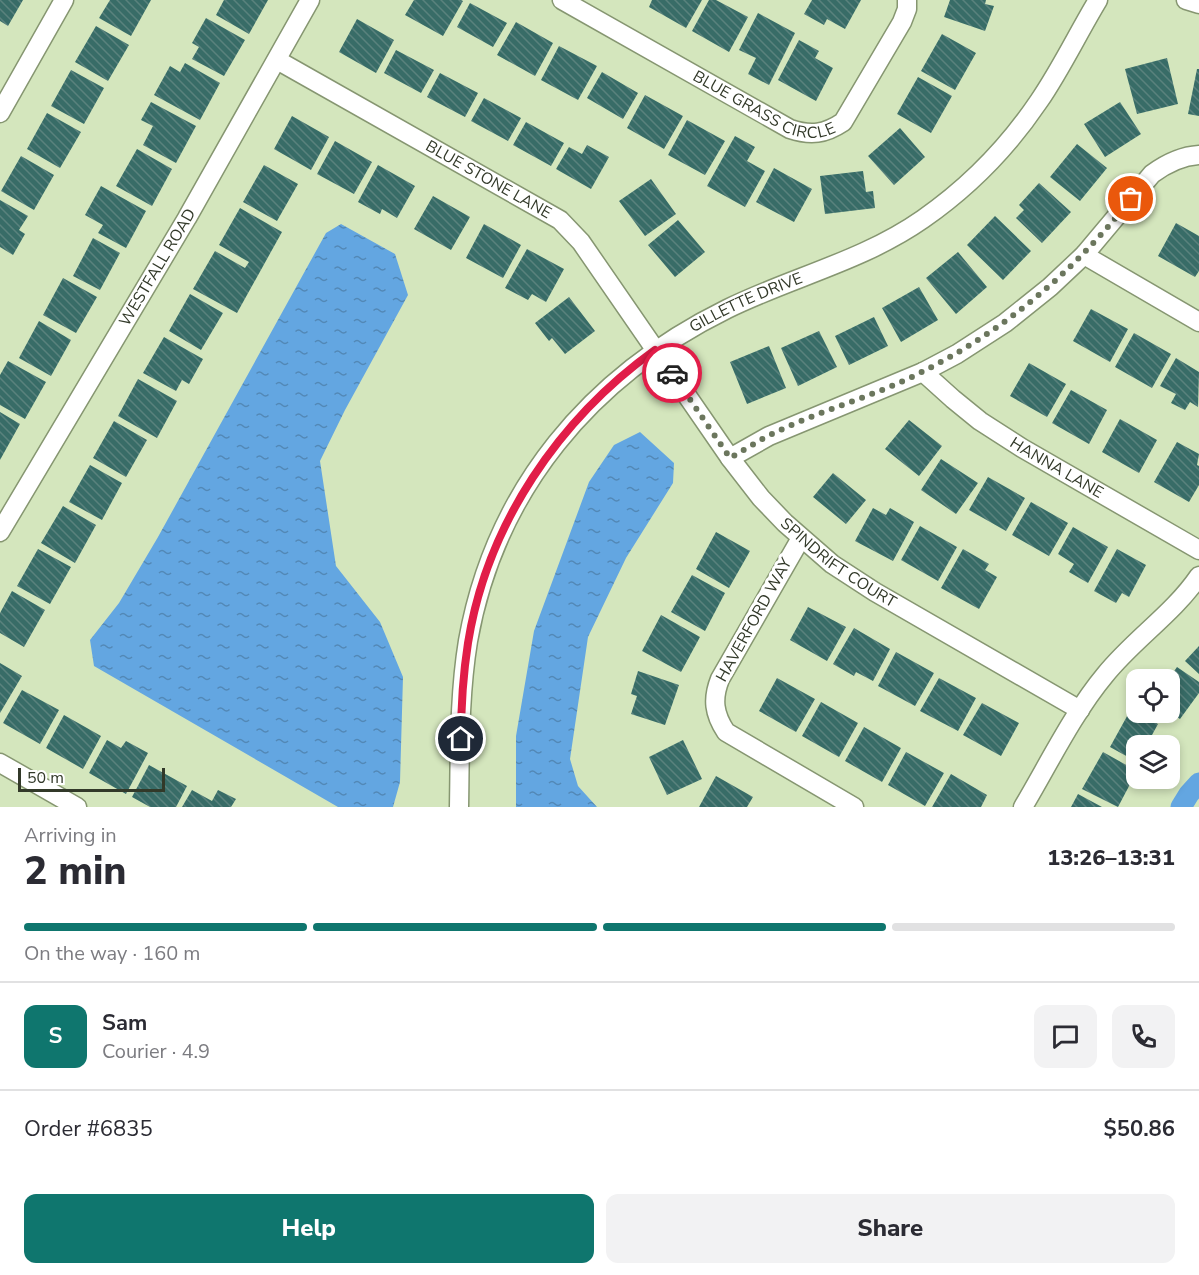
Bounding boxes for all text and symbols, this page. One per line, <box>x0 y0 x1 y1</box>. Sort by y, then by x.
street label: BLUE GRASS CIRCLE <box>689 65 839 144</box>
street label: BLUE STONE LANE <box>422 135 556 224</box>
pin <box>1105 173 1156 224</box>
icon: bag <box>1114 182 1147 215</box>
street label: WESTFALL ROAD <box>114 205 201 330</box>
street label: GILLETTE DRIVE <box>685 267 806 338</box>
courier <box>642 343 702 403</box>
icon: car <box>656 357 689 390</box>
street label: HANNA LANE <box>1006 432 1107 504</box>
street label: SPINDRIFT COURT <box>776 513 901 613</box>
street label: HAVERFORD WAY <box>711 554 797 686</box>
map controls <box>1126 669 1180 789</box>
button: locate <box>1126 669 1180 723</box>
pin <box>435 713 486 764</box>
icon: home <box>444 722 477 755</box>
button: layers <box>1126 735 1180 789</box>
scale bar <box>18 765 165 792</box>
text: 50 m <box>27 767 64 789</box>
text: Arriving in <box>24 822 117 849</box>
text: 13:26–13:31 <box>1047 843 1175 873</box>
text: 2 min <box>24 845 127 898</box>
text: On the way · 160 m <box>24 940 200 967</box>
button: chat <box>1034 1005 1097 1068</box>
button: phone <box>1112 1005 1175 1068</box>
text: Sam <box>102 1008 147 1038</box>
text: S <box>49 1021 62 1051</box>
text: Courier · 4.9 <box>102 1038 210 1065</box>
text: Order #6835 <box>24 1114 153 1144</box>
text: $50.86 <box>1104 1114 1175 1144</box>
button: Help <box>24 1194 594 1263</box>
button: Share <box>606 1194 1175 1263</box>

